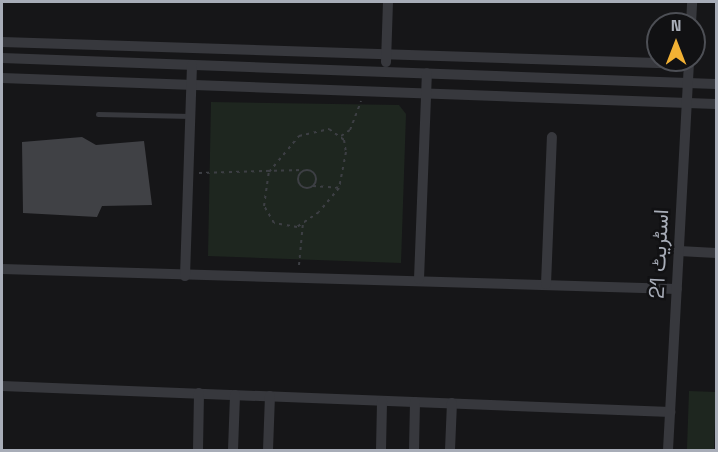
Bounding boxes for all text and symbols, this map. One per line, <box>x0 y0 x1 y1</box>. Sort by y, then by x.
north arrow <box>646 12 706 72</box>
text: N <box>671 15 681 36</box>
street label: اسٹریٹ 21 <box>644 209 674 299</box>

